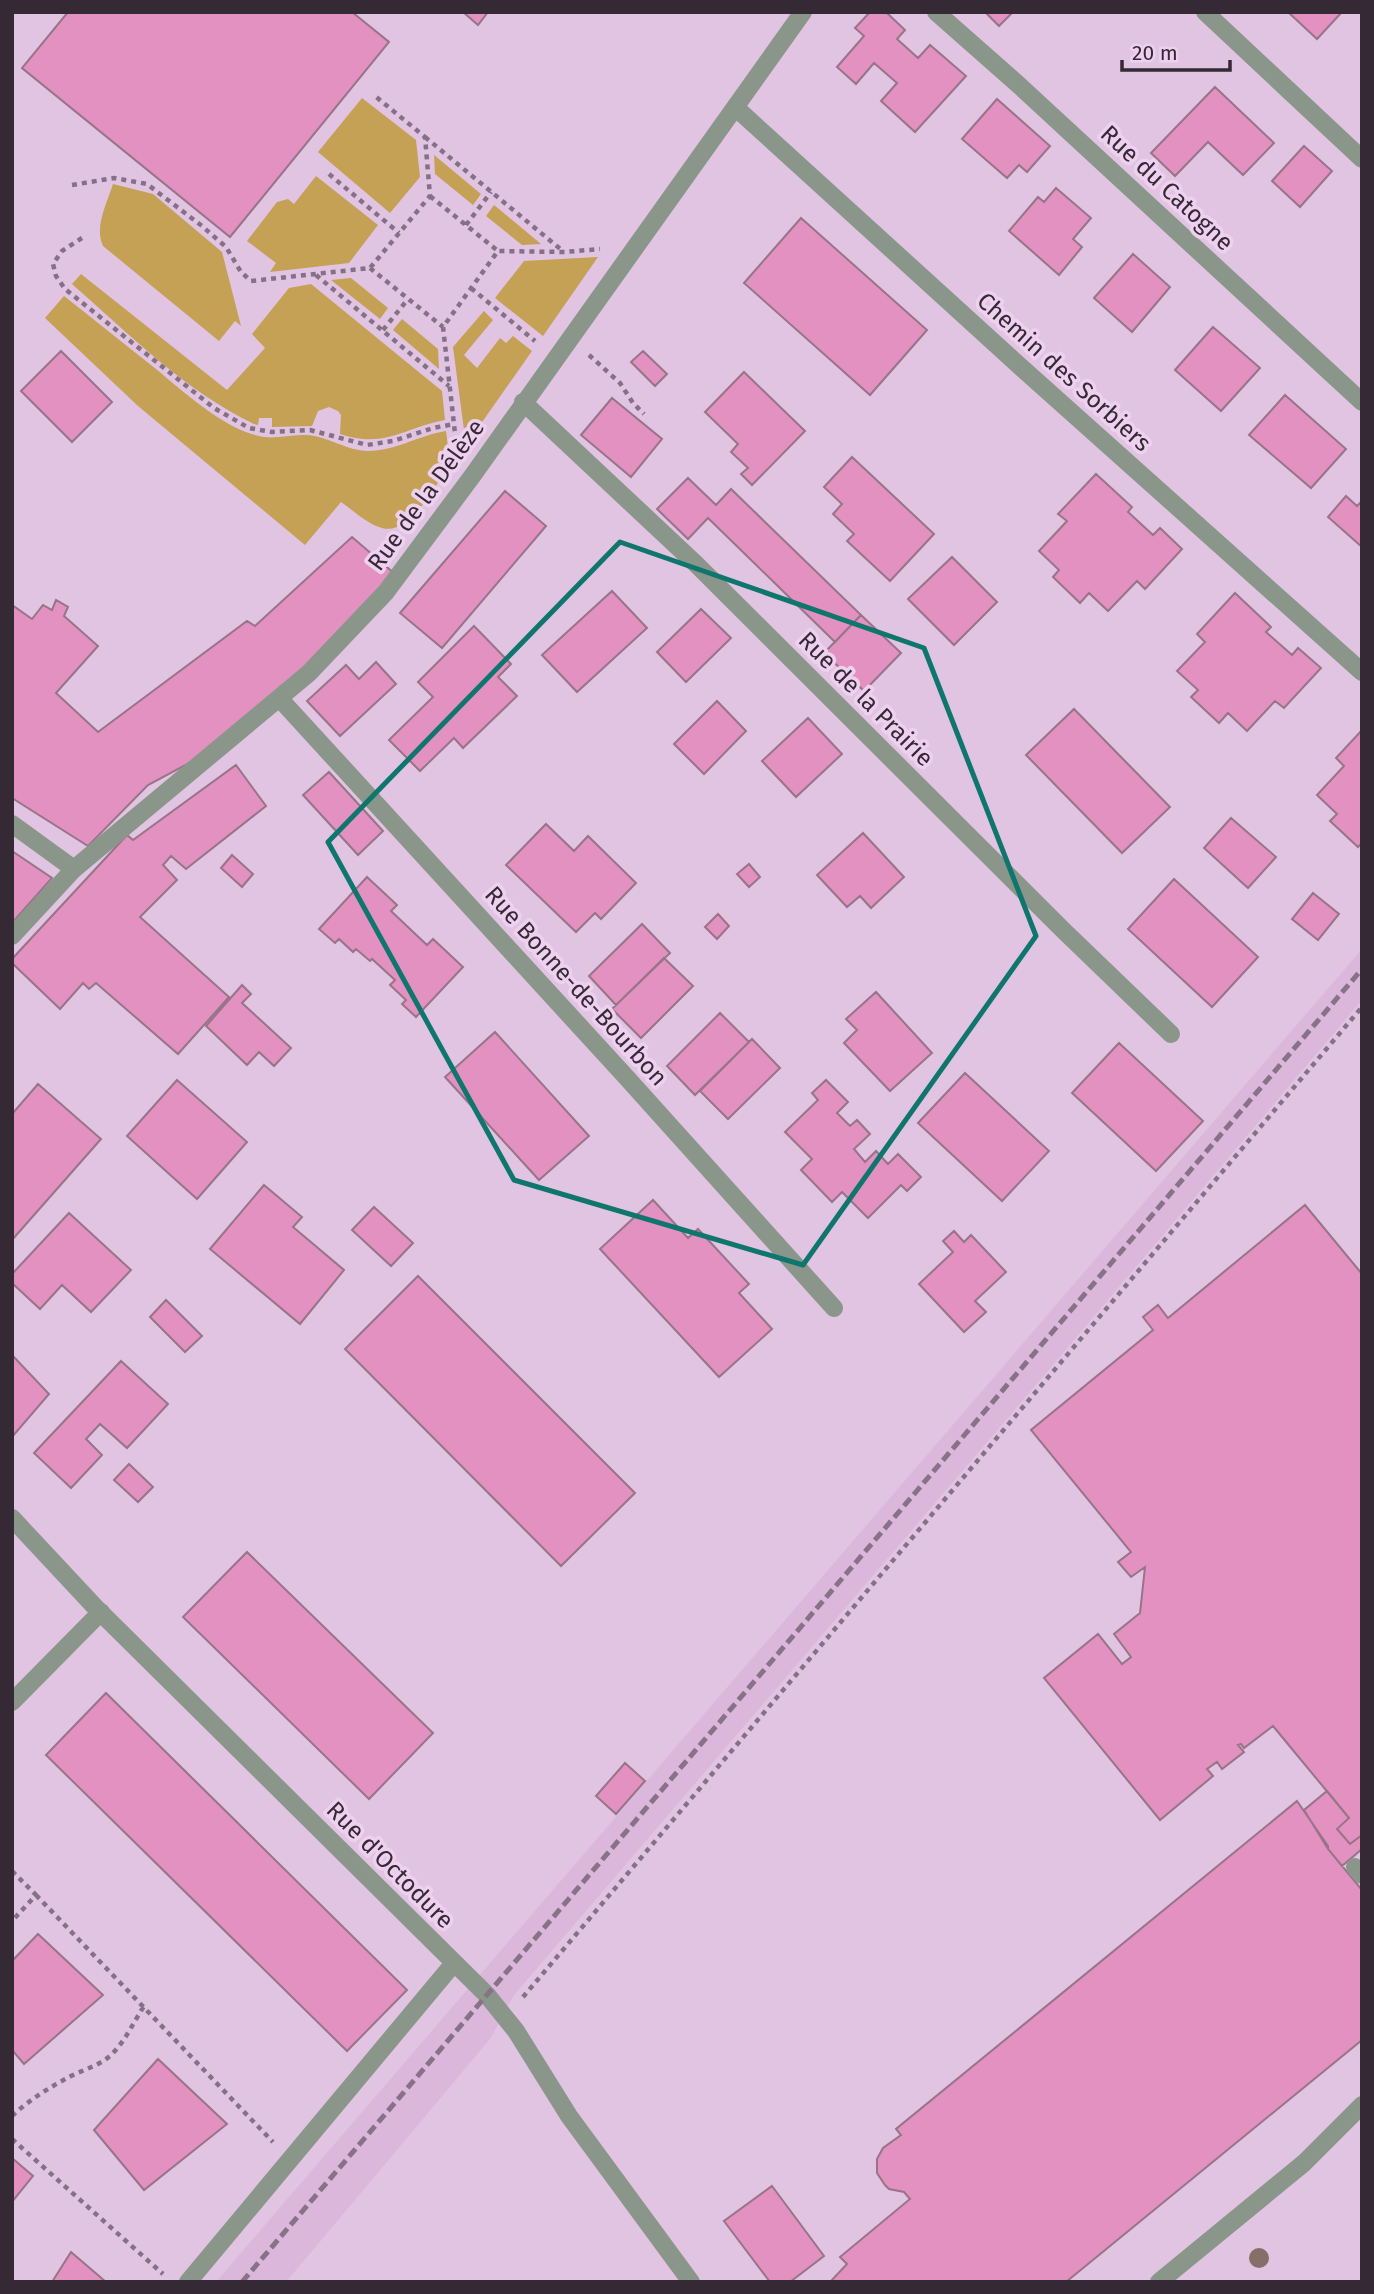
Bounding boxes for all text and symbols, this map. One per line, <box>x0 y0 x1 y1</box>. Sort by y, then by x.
scale bar <box>1122 28 1230 72</box>
text: 20 m <box>1132 40 1178 66</box>
street label: Rue du Catogne <box>1095 120 1239 256</box>
street label: Chemin des Sorbiers <box>972 287 1156 457</box>
street label: Rue de la Délèze <box>362 414 490 576</box>
street label: Rue de la Prairie <box>793 626 939 772</box>
street label: Rue Bonne-de-Bourbon <box>479 881 673 1091</box>
street label: Rue d'Octodure <box>321 1796 459 1934</box>

